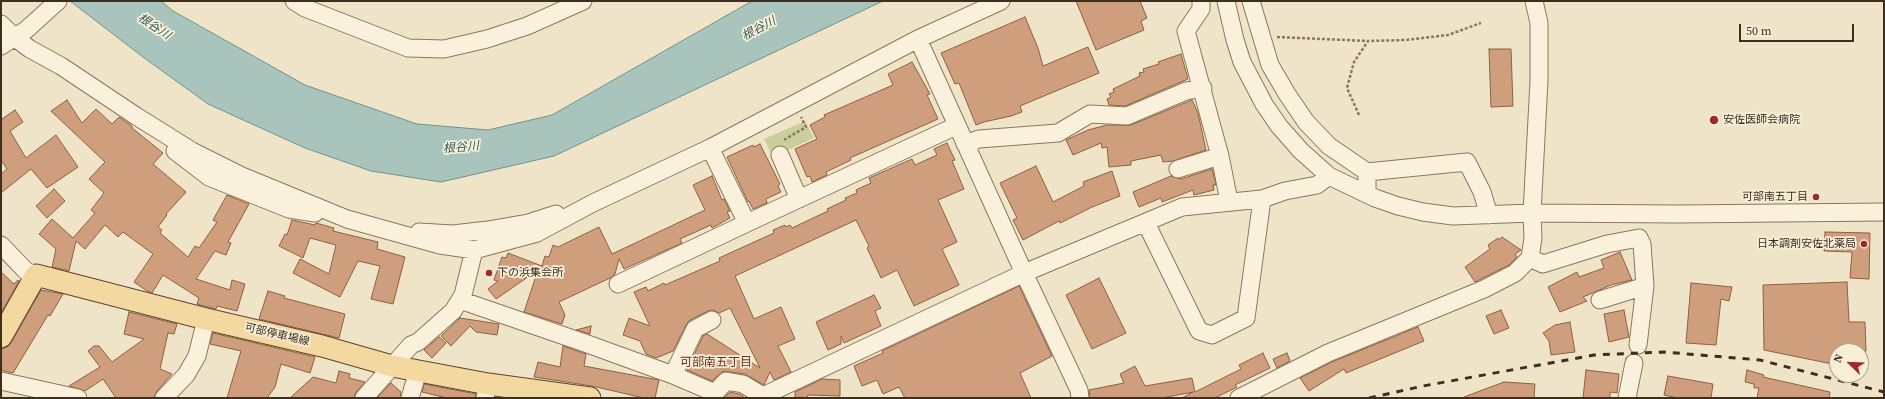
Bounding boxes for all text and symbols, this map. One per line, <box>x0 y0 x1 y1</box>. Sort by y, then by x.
water label: 根谷川 <box>135 11 173 43</box>
water label: 根谷川 <box>740 14 778 44</box>
scale bar <box>1741 16 1856 42</box>
text: 50 m <box>1746 23 1772 39</box>
place label: 安佐医師会病院 <box>1723 113 1800 127</box>
marker: 安佐医師会病院 <box>1708 114 1720 126</box>
water label: 根谷川 <box>442 139 480 157</box>
place label: 可部南五丁目 <box>1742 190 1808 204</box>
marker: 可部南五丁目 <box>1811 192 1821 202</box>
place label: 日本調剤安佐北薬局 <box>1757 237 1856 251</box>
marker: 日本調剤安佐北薬局 <box>1859 239 1869 249</box>
place label: 下の浜集会所 <box>497 266 563 280</box>
marker: 下の浜集会所 <box>484 268 494 278</box>
street label: 可部停車場線 <box>243 321 311 349</box>
north arrow <box>1829 343 1869 383</box>
text: N <box>1830 352 1847 365</box>
district label: 可部南五丁目 <box>680 356 752 370</box>

